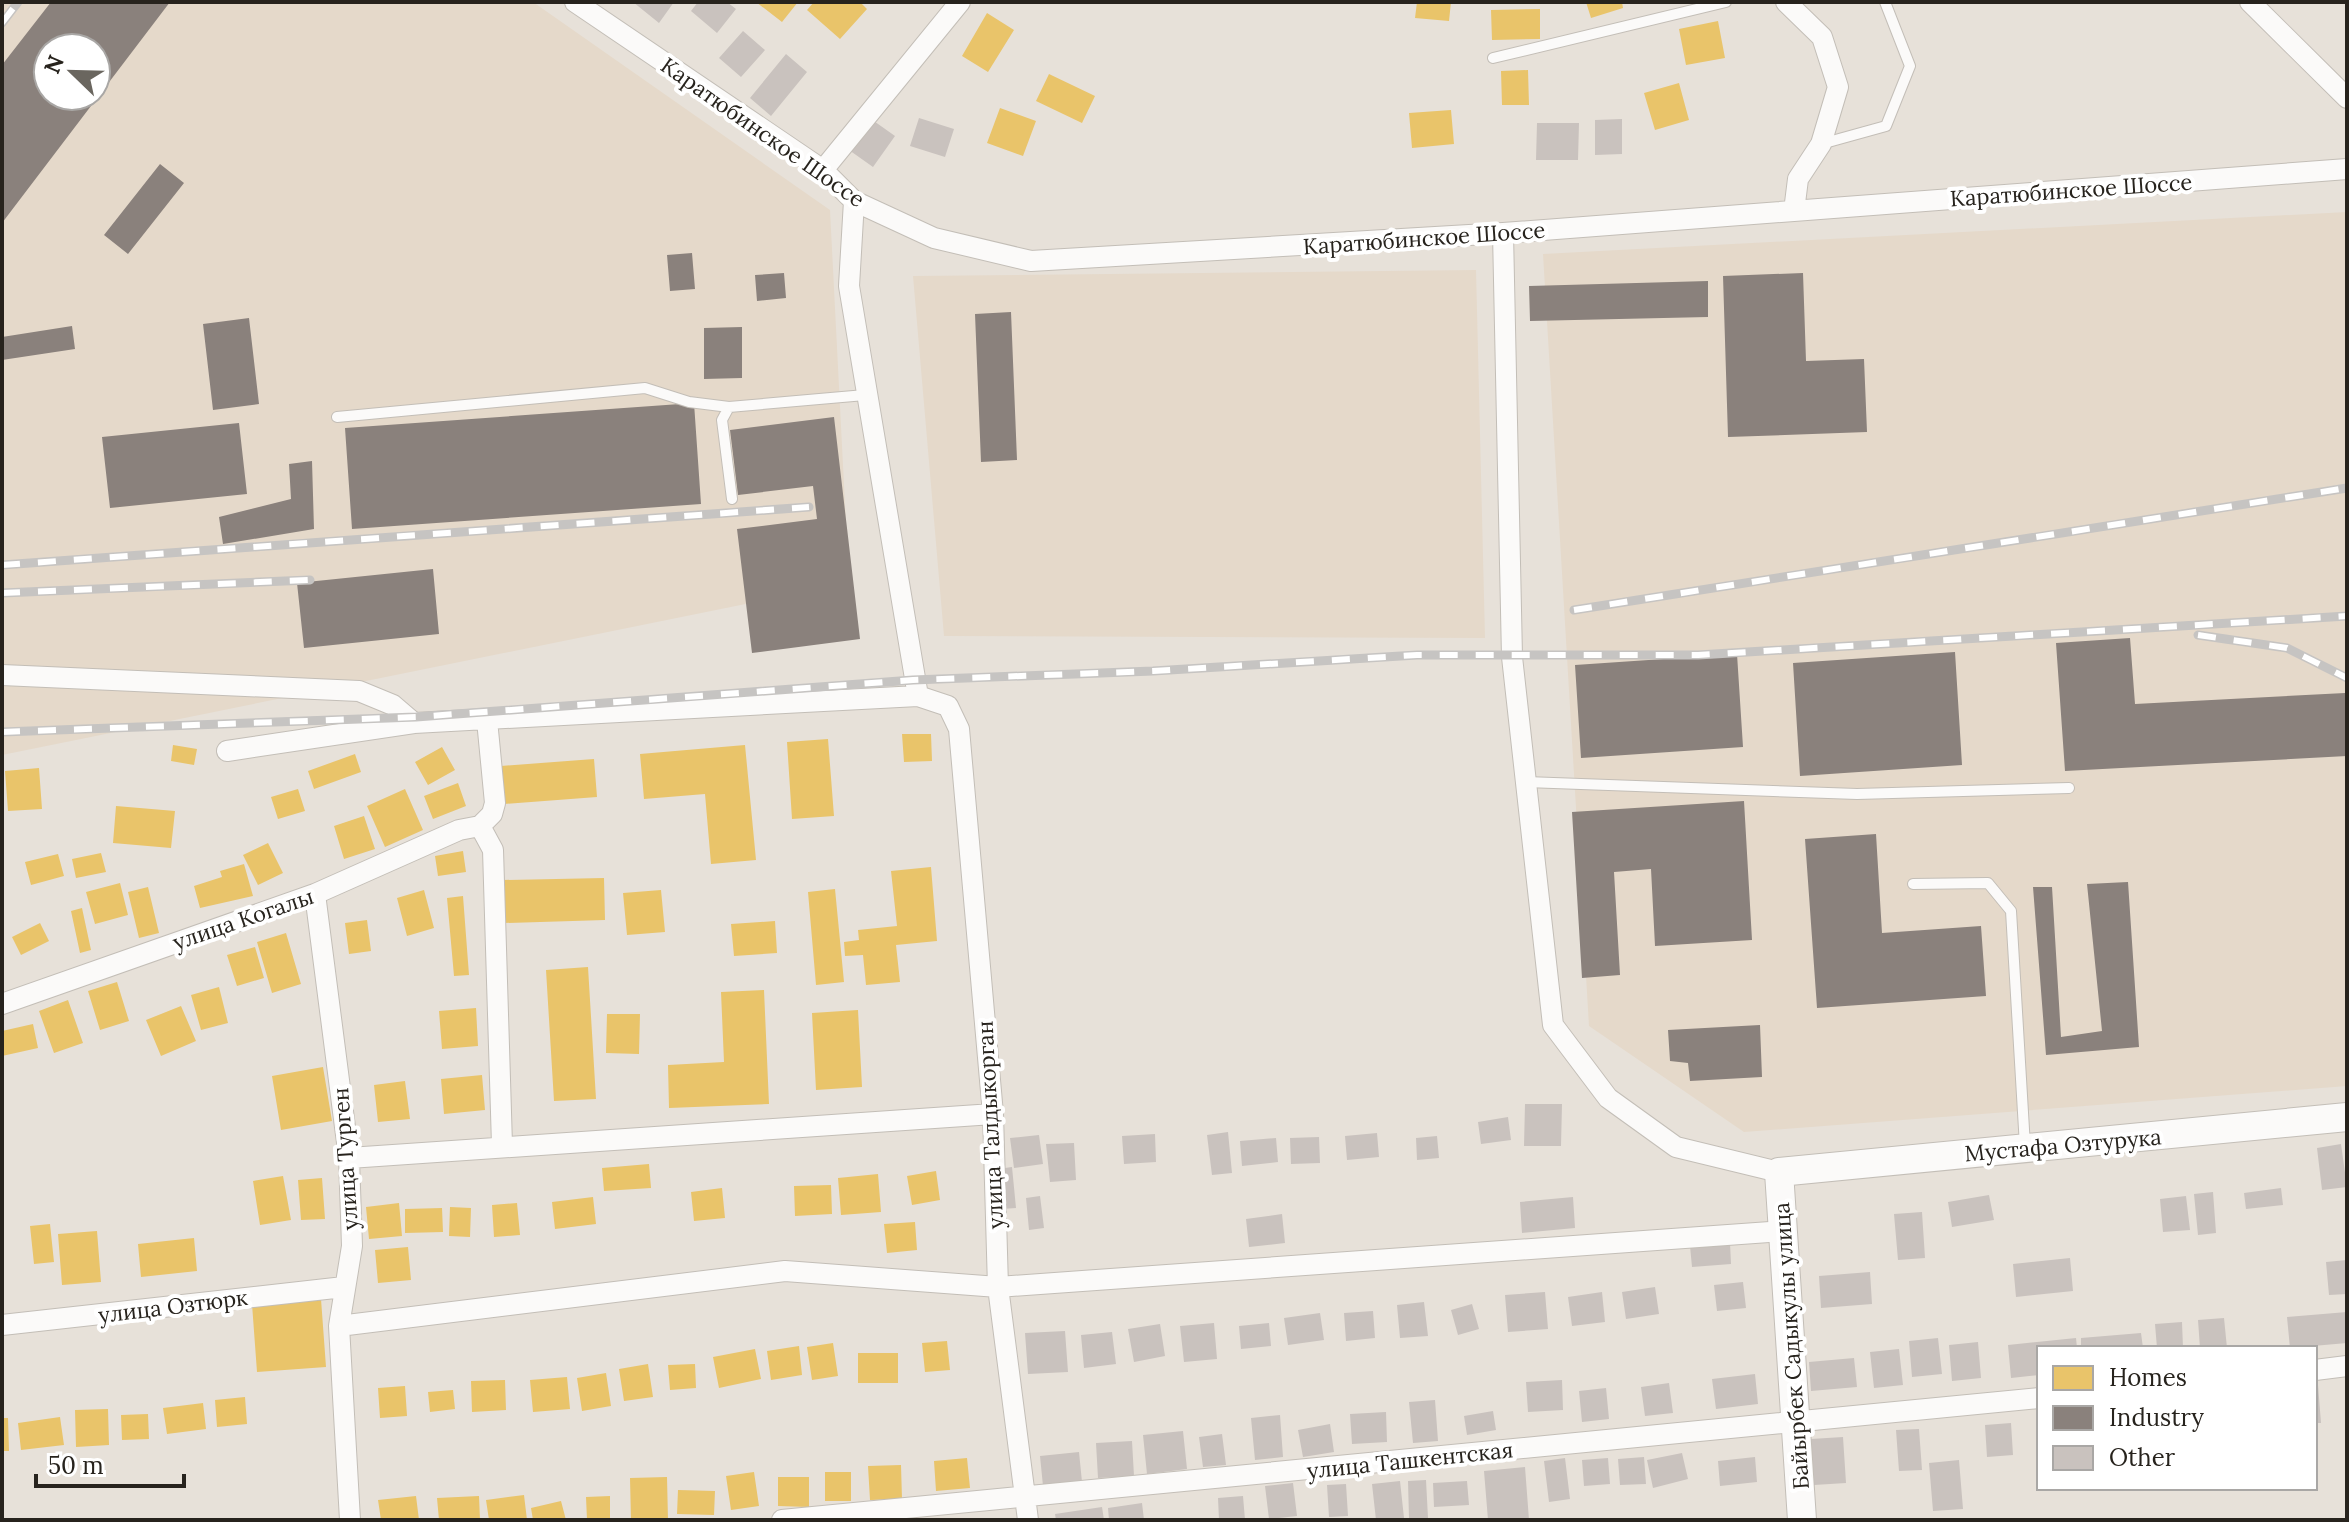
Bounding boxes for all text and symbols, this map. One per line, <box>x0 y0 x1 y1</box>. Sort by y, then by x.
north arrow <box>32 32 112 112</box>
text: N <box>37 51 70 77</box>
street label: Каратюбинское Шоссе <box>656 51 870 213</box>
street label: Каратюбинское Шоссе <box>1949 168 2193 212</box>
street label: Каратюбинское Шоссе <box>1302 216 1546 260</box>
street label: улица Когалы <box>169 882 317 956</box>
street label: улица Талдыкорган <box>971 1020 1009 1230</box>
street label: улица Турген <box>326 1087 364 1231</box>
street label: Мустафа Озтурука <box>1963 1122 2163 1168</box>
street label: Байырбек Садыкулы улица <box>1767 1202 1815 1490</box>
street label: улица Озтюрк <box>97 1283 250 1329</box>
legend <box>2037 1346 2317 1490</box>
text: Homes <box>2109 1362 2187 1393</box>
text: Industry <box>2109 1402 2204 1433</box>
street label: улица Ташкентская <box>1305 1435 1515 1485</box>
scale bar <box>36 1438 184 1488</box>
text: Other <box>2109 1442 2176 1473</box>
text: 50 m <box>48 1450 104 1481</box>

